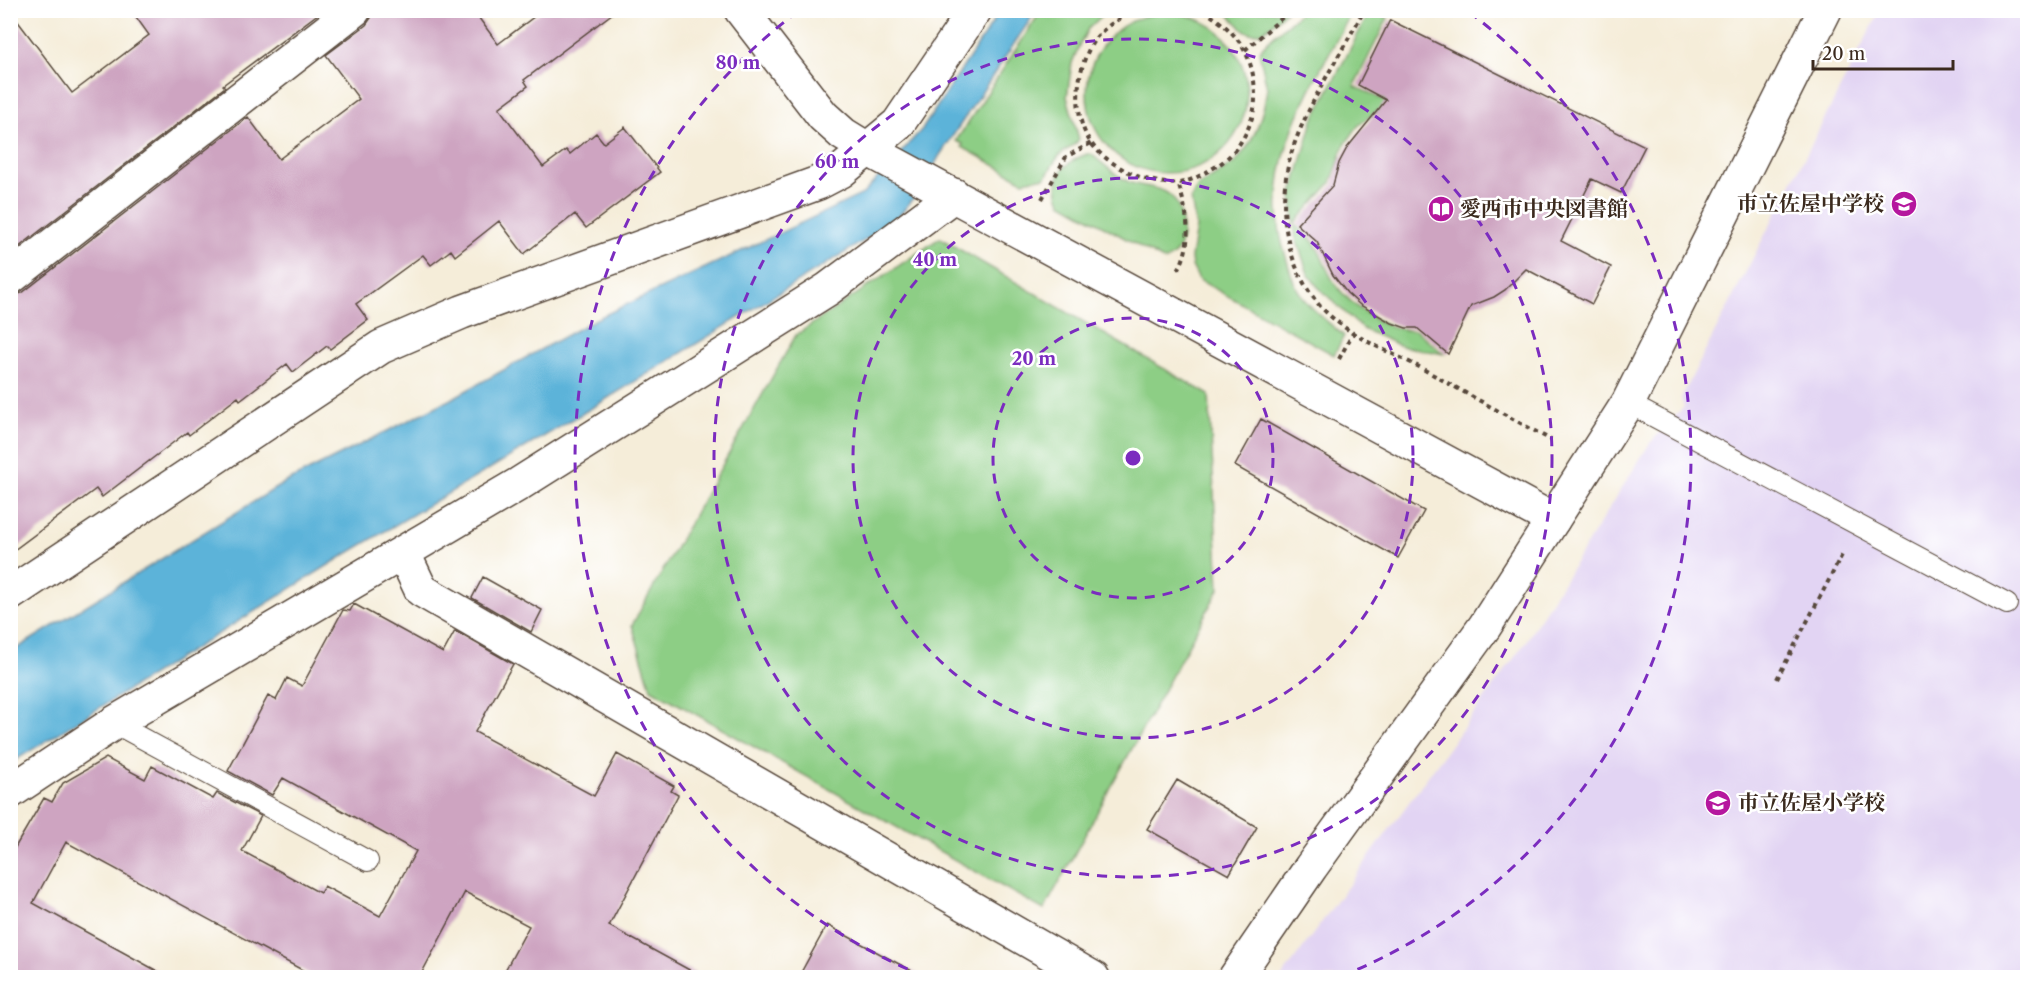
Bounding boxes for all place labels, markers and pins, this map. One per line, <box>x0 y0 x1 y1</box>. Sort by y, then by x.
school or university icon: 市立佐屋中学校 <box>1889 189 1919 219</box>
place label: 市立佐屋中学校 <box>1737 191 1884 216</box>
library icon: 愛西市中央図書館 <box>1426 194 1456 224</box>
place label: 愛西市中央図書館 <box>1460 196 1628 221</box>
centre of rings <box>1123 448 1143 468</box>
school or university icon: 市立佐屋小学校 <box>1703 788 1733 818</box>
place label: 市立佐屋小学校 <box>1738 790 1885 815</box>

